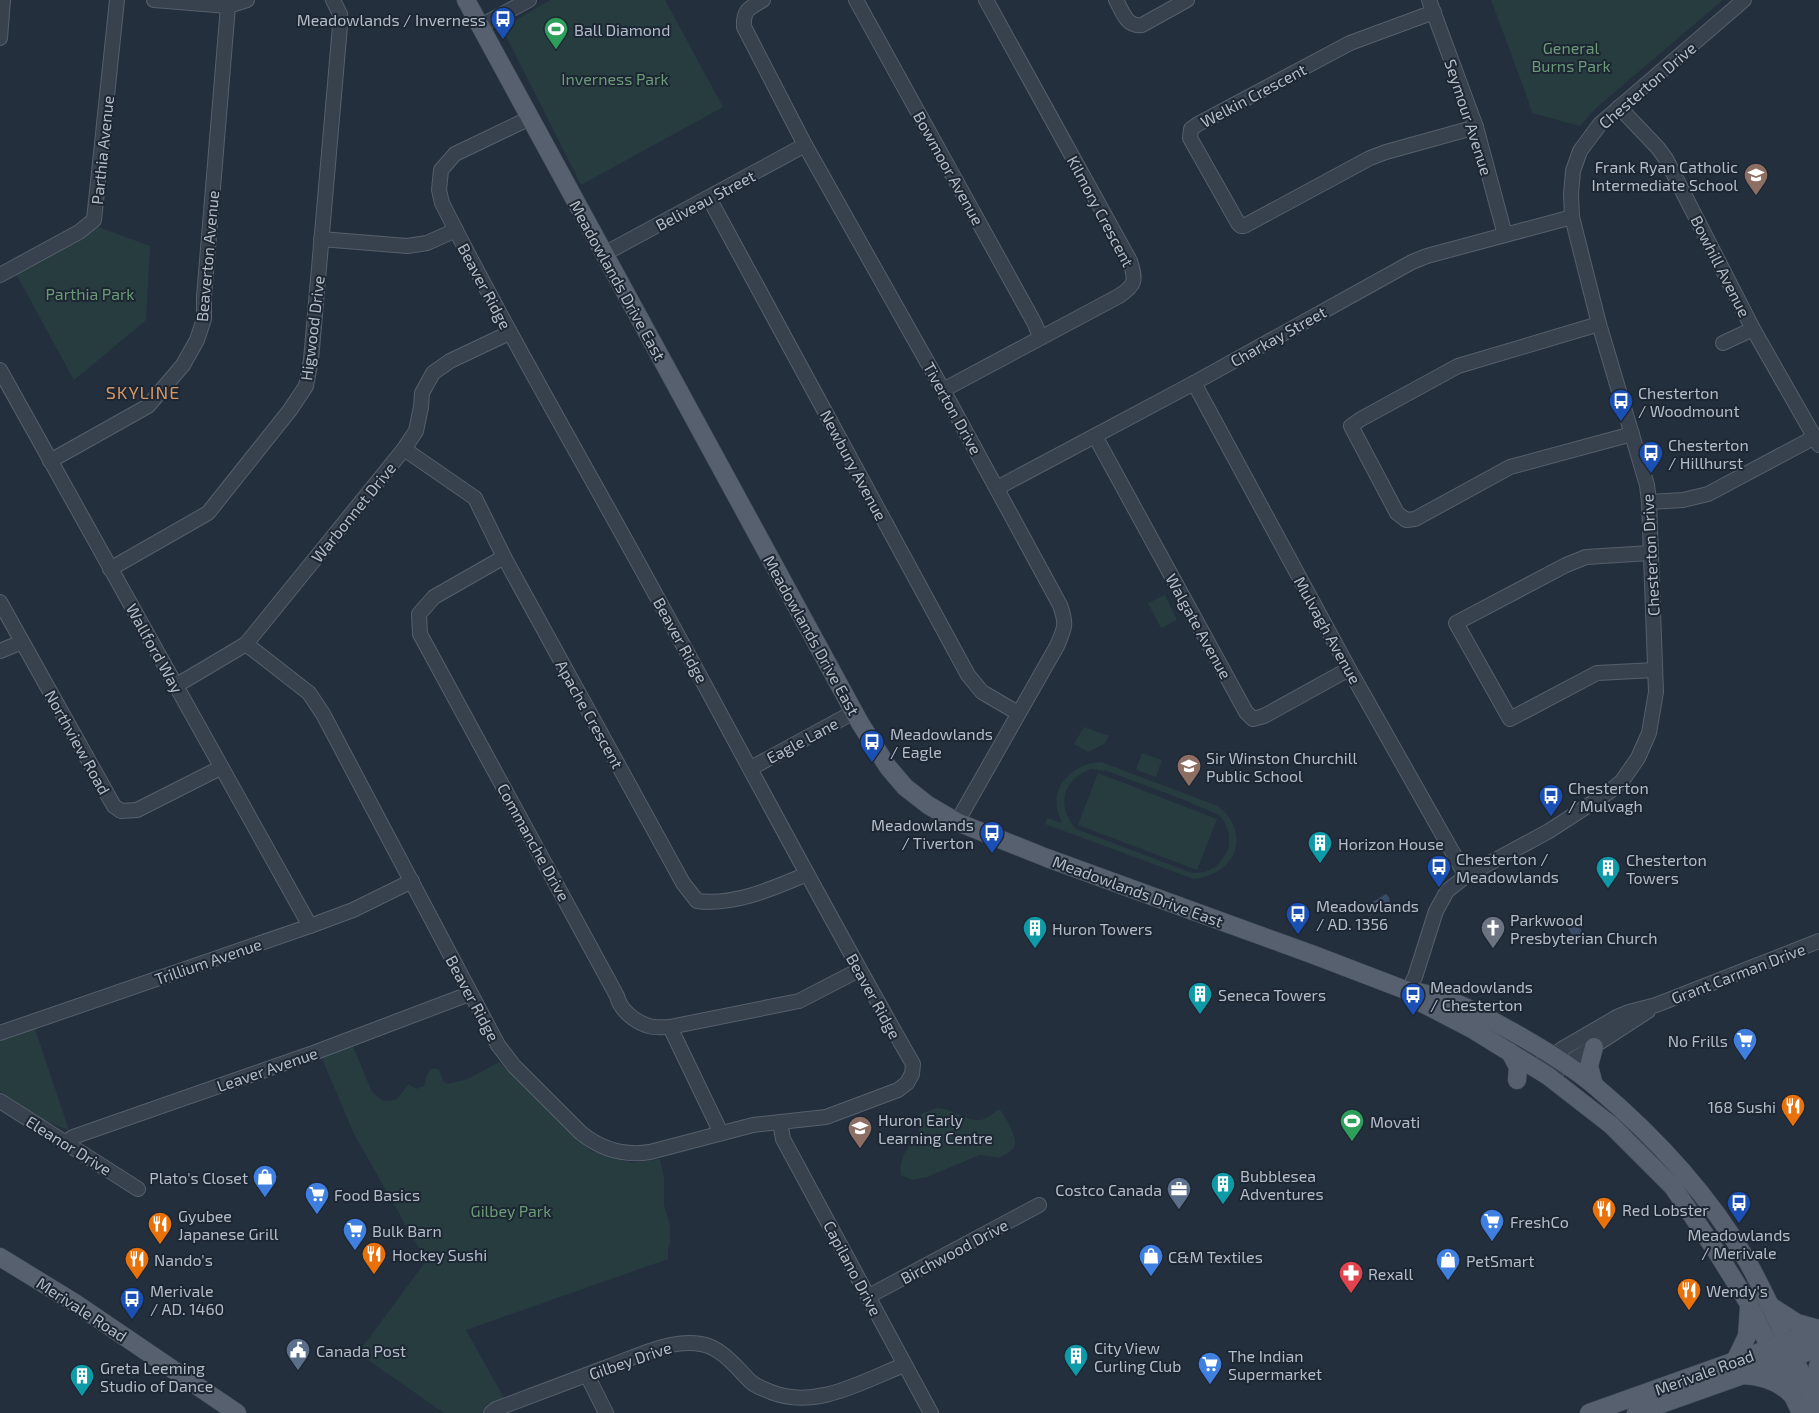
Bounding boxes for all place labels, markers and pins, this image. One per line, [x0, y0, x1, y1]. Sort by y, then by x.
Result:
bus stop icon: Meadowlands / Inverness [490, 6, 516, 40]
place label: Meadowlands / Inverness [297, 10, 486, 29]
sports icon: Ball Diamond [543, 16, 569, 50]
place label: Ball Diamond [574, 20, 670, 39]
place label: Frank Ryan Catholic Intermediate School [1592, 157, 1738, 194]
school or university icon: Frank Ryan Catholic Intermediate School [1743, 162, 1769, 196]
place label: Chesterton / Woodmount [1638, 383, 1739, 420]
bus stop icon: Chesterton / Woodmount [1608, 388, 1634, 422]
place label: Chesterton / Hillhurst [1668, 435, 1749, 472]
bus stop icon: Chesterton / Hillhurst [1638, 440, 1664, 474]
place label: Meadowlands / Eagle [890, 724, 993, 761]
bus stop icon: Meadowlands / Eagle [859, 729, 885, 763]
place label: Sir Winston Churchill Public School [1206, 748, 1358, 785]
school or university icon: Sir Winston Churchill Public School [1176, 753, 1202, 787]
place label: Chesterton / Mulvagh [1568, 778, 1649, 815]
bus stop icon: Chesterton / Mulvagh [1538, 783, 1564, 817]
place label: Meadowlands / Tiverton [871, 815, 974, 852]
bus stop icon: Meadowlands / Tiverton [979, 820, 1005, 854]
building icon: Horizon House [1307, 830, 1333, 864]
place label: Horizon House [1338, 834, 1444, 853]
place label: Chesterton / Meadowlands [1456, 849, 1559, 886]
place label: Chesterton Towers [1626, 850, 1707, 887]
bus stop icon: Chesterton / Meadowlands [1426, 854, 1452, 888]
building icon: Chesterton Towers [1595, 855, 1621, 889]
place label: Meadowlands / AD. 1356 [1316, 896, 1419, 933]
bus stop icon: Meadowlands / AD. 1356 [1285, 901, 1311, 935]
place label: Parkwood Presbyterian Church [1510, 910, 1657, 947]
building icon: Huron Towers [1022, 915, 1048, 949]
church icon: Parkwood Presbyterian Church [1480, 915, 1506, 949]
place label: Huron Towers [1052, 919, 1152, 938]
place label: Meadowlands / Chesterton [1430, 977, 1533, 1014]
building icon: Seneca Towers [1187, 981, 1213, 1015]
bus stop icon: Meadowlands / Chesterton [1400, 982, 1426, 1016]
place label: Seneca Towers [1218, 985, 1326, 1004]
supermarket icon: No Frills [1732, 1027, 1758, 1061]
place label: No Frills [1668, 1031, 1728, 1050]
restaurant icon: 168 Sushi [1780, 1093, 1806, 1127]
place label: 168 Sushi [1708, 1097, 1776, 1116]
sports icon: Movati [1339, 1108, 1365, 1142]
place label: Huron Early Learning Centre [878, 1110, 993, 1147]
place label: Movati [1370, 1112, 1420, 1131]
school or university icon: Huron Early Learning Centre [847, 1115, 873, 1149]
shop icon: Plato's Closet [252, 1164, 278, 1198]
place label: Bubblesea Adventures [1240, 1166, 1324, 1203]
place label: Plato's Closet [149, 1168, 248, 1187]
building icon: Bubblesea Adventures [1210, 1171, 1236, 1205]
office icon: Costco Canada [1166, 1176, 1192, 1210]
place label: Costco Canada [1055, 1180, 1162, 1199]
supermarket icon: Food Basics [304, 1181, 330, 1215]
place label: Food Basics [334, 1185, 420, 1204]
bus stop icon: Meadowlands / Merivale [1726, 1190, 1752, 1224]
restaurant icon: Red Lobster [1591, 1196, 1617, 1230]
place label: Red Lobster [1622, 1200, 1709, 1219]
place label: Gyubee Japanese Grill [178, 1206, 279, 1243]
supermarket icon: FreshCo [1479, 1208, 1505, 1242]
restaurant icon: Gyubee Japanese Grill [147, 1211, 173, 1245]
place label: FreshCo [1510, 1212, 1569, 1231]
supermarket icon: Bulk Barn [342, 1217, 368, 1251]
place label: Bulk Barn [372, 1221, 442, 1240]
place label: Meadowlands / Merivale [1688, 1225, 1790, 1262]
restaurant icon: Hockey Sushi [361, 1241, 387, 1275]
shop icon: C&M Textiles [1138, 1243, 1164, 1277]
place label: Hockey Sushi [392, 1245, 487, 1264]
restaurant icon: Nando's [124, 1246, 150, 1280]
place label: C&M Textiles [1168, 1247, 1263, 1266]
shop icon: PetSmart [1435, 1247, 1461, 1281]
place label: Nando's [154, 1250, 213, 1269]
place label: PetSmart [1466, 1251, 1534, 1270]
pharmacy icon: Rexall [1338, 1260, 1364, 1294]
place label: Rexall [1368, 1264, 1413, 1283]
restaurant icon: Wendy's [1676, 1277, 1702, 1311]
place label: Merivale / AD. 1460 [150, 1281, 224, 1318]
place label: Wendy's [1706, 1281, 1768, 1300]
bus stop icon: Merivale / AD. 1460 [119, 1286, 145, 1320]
public building icon: Canada Post [285, 1337, 311, 1371]
place label: City View Curling Club [1094, 1338, 1181, 1375]
place label: Canada Post [316, 1341, 406, 1360]
building icon: City View Curling Club [1063, 1343, 1089, 1377]
place label: The Indian Supermarket [1228, 1346, 1322, 1383]
supermarket icon: The Indian Supermarket [1197, 1351, 1223, 1385]
place label: Greta Leeming Studio of Dance [100, 1358, 213, 1395]
building icon: Greta Leeming Studio of Dance [69, 1363, 95, 1397]

